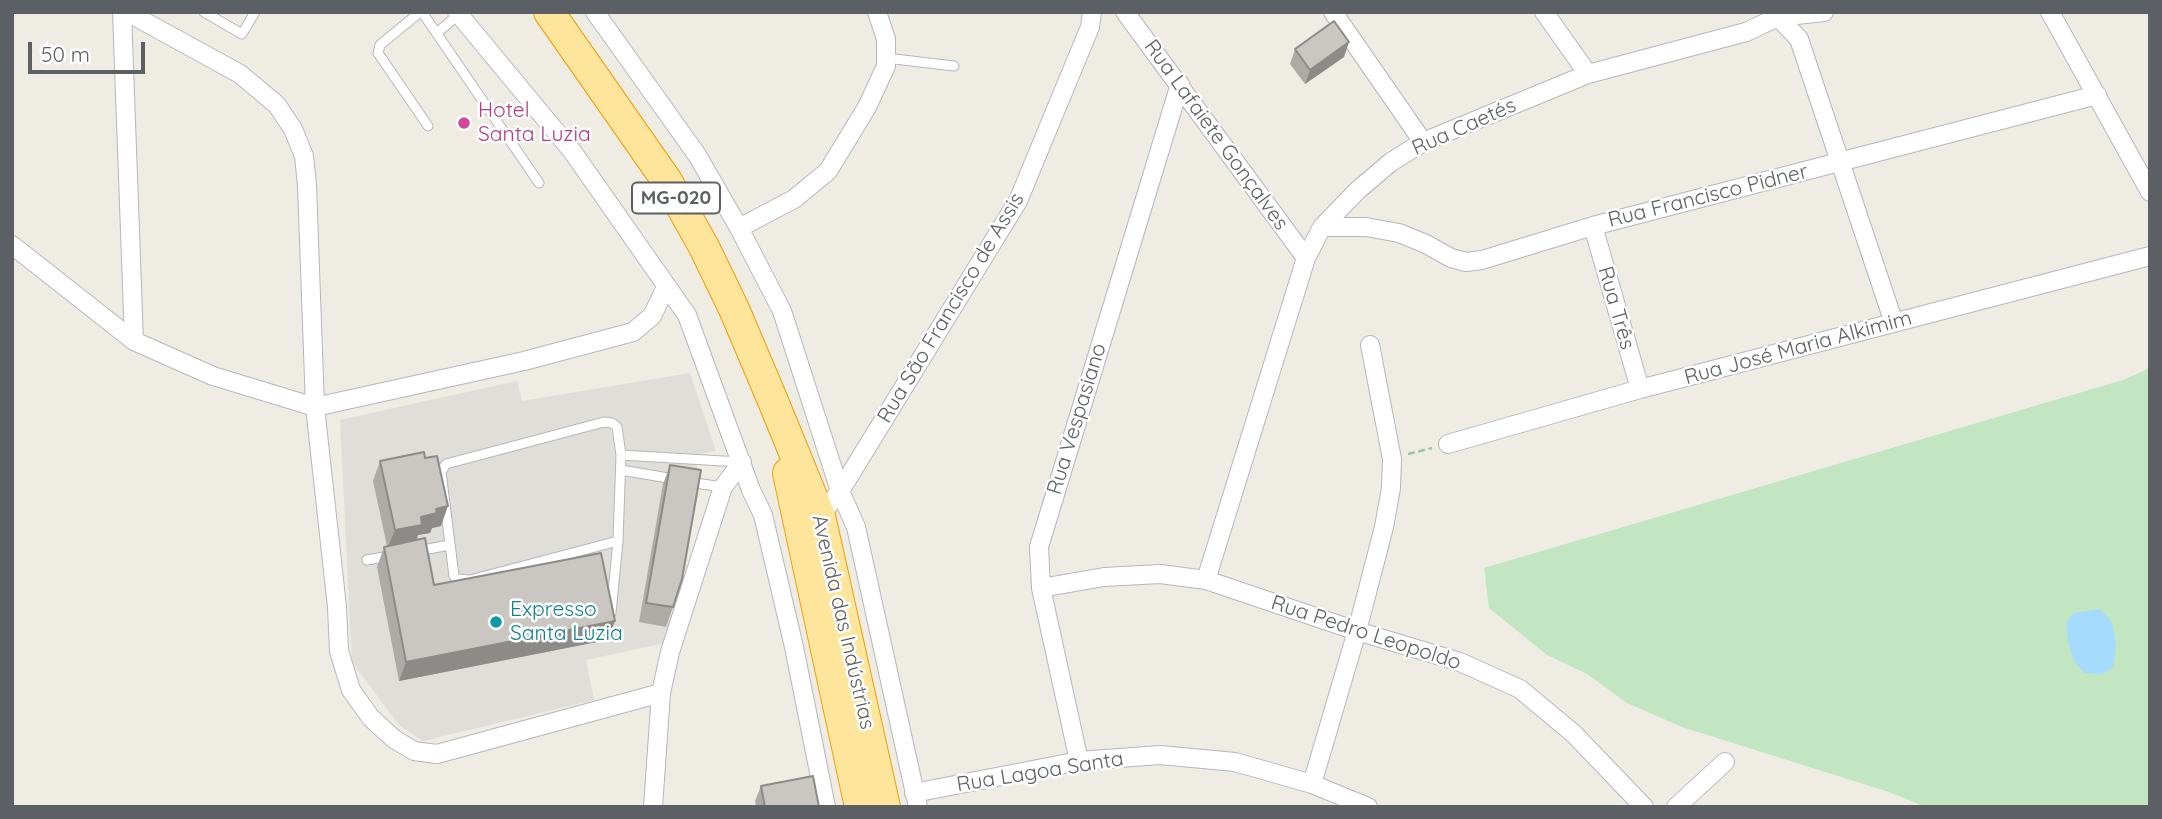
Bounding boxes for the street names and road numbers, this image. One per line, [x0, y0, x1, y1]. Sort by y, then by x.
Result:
street label: Rua Lafaiete Gonçalves [1138, 35, 1294, 235]
street label: Rua Caetés [1408, 93, 1520, 161]
street label: Rua Francisco Pidner [1605, 159, 1811, 233]
road number: MG-020 [632, 182, 720, 214]
street label: Rua São Francisco de Assis [872, 188, 1030, 428]
street label: Rua Três [1592, 264, 1640, 352]
street label: Rua José Maria Alkimim [1681, 305, 1915, 391]
street label: Rua Vespasiano [1042, 340, 1112, 498]
street label: Avenida das Indústrias [806, 512, 880, 732]
street label: Rua Pedro Leopoldo [1268, 590, 1464, 676]
street label: Rua Lagoa Santa [955, 746, 1125, 798]

